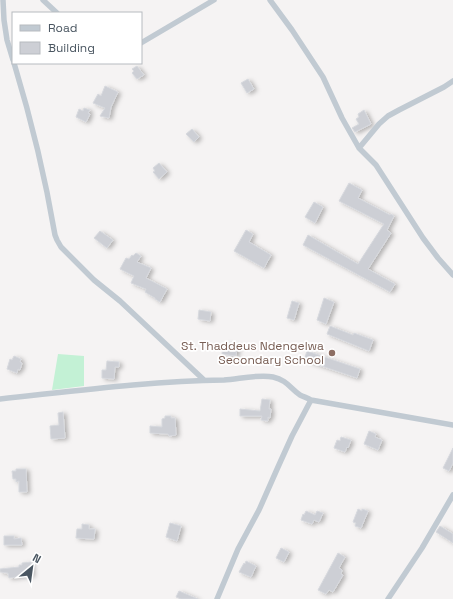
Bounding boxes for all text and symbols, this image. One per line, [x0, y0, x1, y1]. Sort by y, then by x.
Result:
legend [12, 12, 142, 64]
text: Road [48, 20, 77, 36]
text: Building [48, 40, 95, 56]
place label: St. Thaddeus Ndengelwa Secondary School [181, 338, 324, 368]
marker: St. Thaddeus Ndengelwa Secondary School [327, 348, 337, 358]
north arrow [12, 547, 52, 587]
text: N [30, 550, 43, 566]

